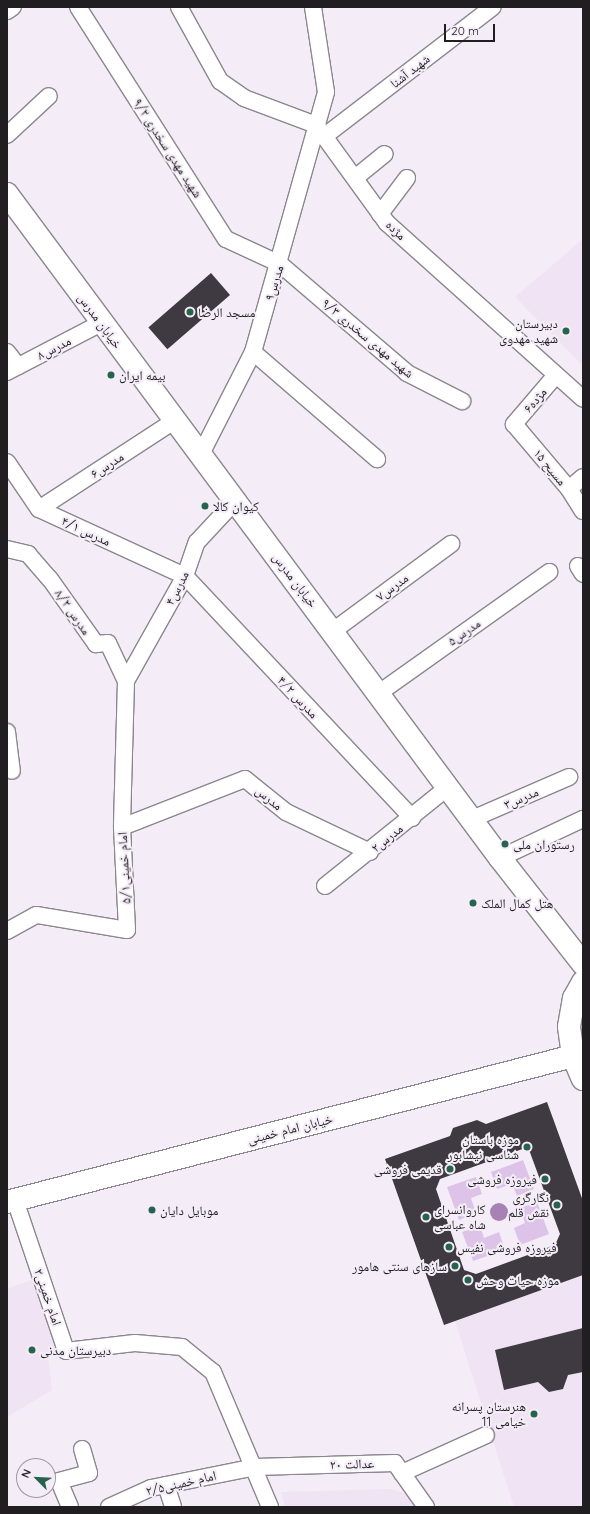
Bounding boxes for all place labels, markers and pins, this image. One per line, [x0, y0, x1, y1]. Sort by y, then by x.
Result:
place label: مسجد الرضا [198, 304, 256, 320]
marker: مسجد الرضا [185, 307, 195, 317]
place label: دبیرستان شهید مهدوی [499, 316, 558, 347]
marker: دبیرستان شهید مهدوی [561, 326, 571, 336]
place label: بیمه ایران [119, 367, 166, 383]
marker: بیمه ایران [106, 370, 116, 380]
place label: کیوان کالا [213, 498, 259, 514]
marker: کیوان کالا [200, 501, 210, 511]
place label: رستوران ملی [513, 836, 575, 852]
marker: رستوران ملی [500, 839, 510, 849]
place label: هتل کمال الملک [481, 895, 553, 911]
marker: هتل کمال الملک [468, 898, 478, 908]
place label: موزه باستان شناسی نیشابور [447, 1132, 519, 1163]
marker: موزه باستان شناسی نیشابور [522, 1142, 532, 1152]
place label: قدیمی فروشی [374, 1161, 442, 1177]
marker: قدیمی فروشی [445, 1164, 455, 1174]
place label: فیروزه فروشی [467, 1171, 537, 1187]
marker: فیروزه فروشی [540, 1174, 550, 1184]
place label: نگارگری نقش قلم [508, 1190, 549, 1221]
marker: نگارگری نقش قلم [552, 1200, 562, 1210]
place label: موبایل دایان [160, 1202, 218, 1218]
place label: کاروانسرای شاه عباسی [434, 1202, 486, 1233]
marker: موبایل دایان [147, 1205, 157, 1215]
marker: کاروانسرای شاه عباسی [421, 1212, 431, 1222]
place label: فیروزه فروشی نفیس [457, 1239, 557, 1255]
marker: فیروزه فروشی نفیس [444, 1242, 454, 1252]
place label: سازهای سنتی هامور [352, 1258, 447, 1274]
marker: سازهای سنتی هامور [450, 1261, 460, 1271]
place label: موزه حیات وحش [476, 1272, 559, 1288]
marker: موزه حیات وحش [463, 1275, 473, 1285]
place label: دبیرستان مدنی [40, 1342, 111, 1358]
marker: دبیرستان مدنی [27, 1345, 37, 1355]
place label: هنرستان پسرانه خیامی 11 [452, 1399, 526, 1430]
marker: هنرستان پسرانه خیامی 11 [529, 1409, 539, 1419]

